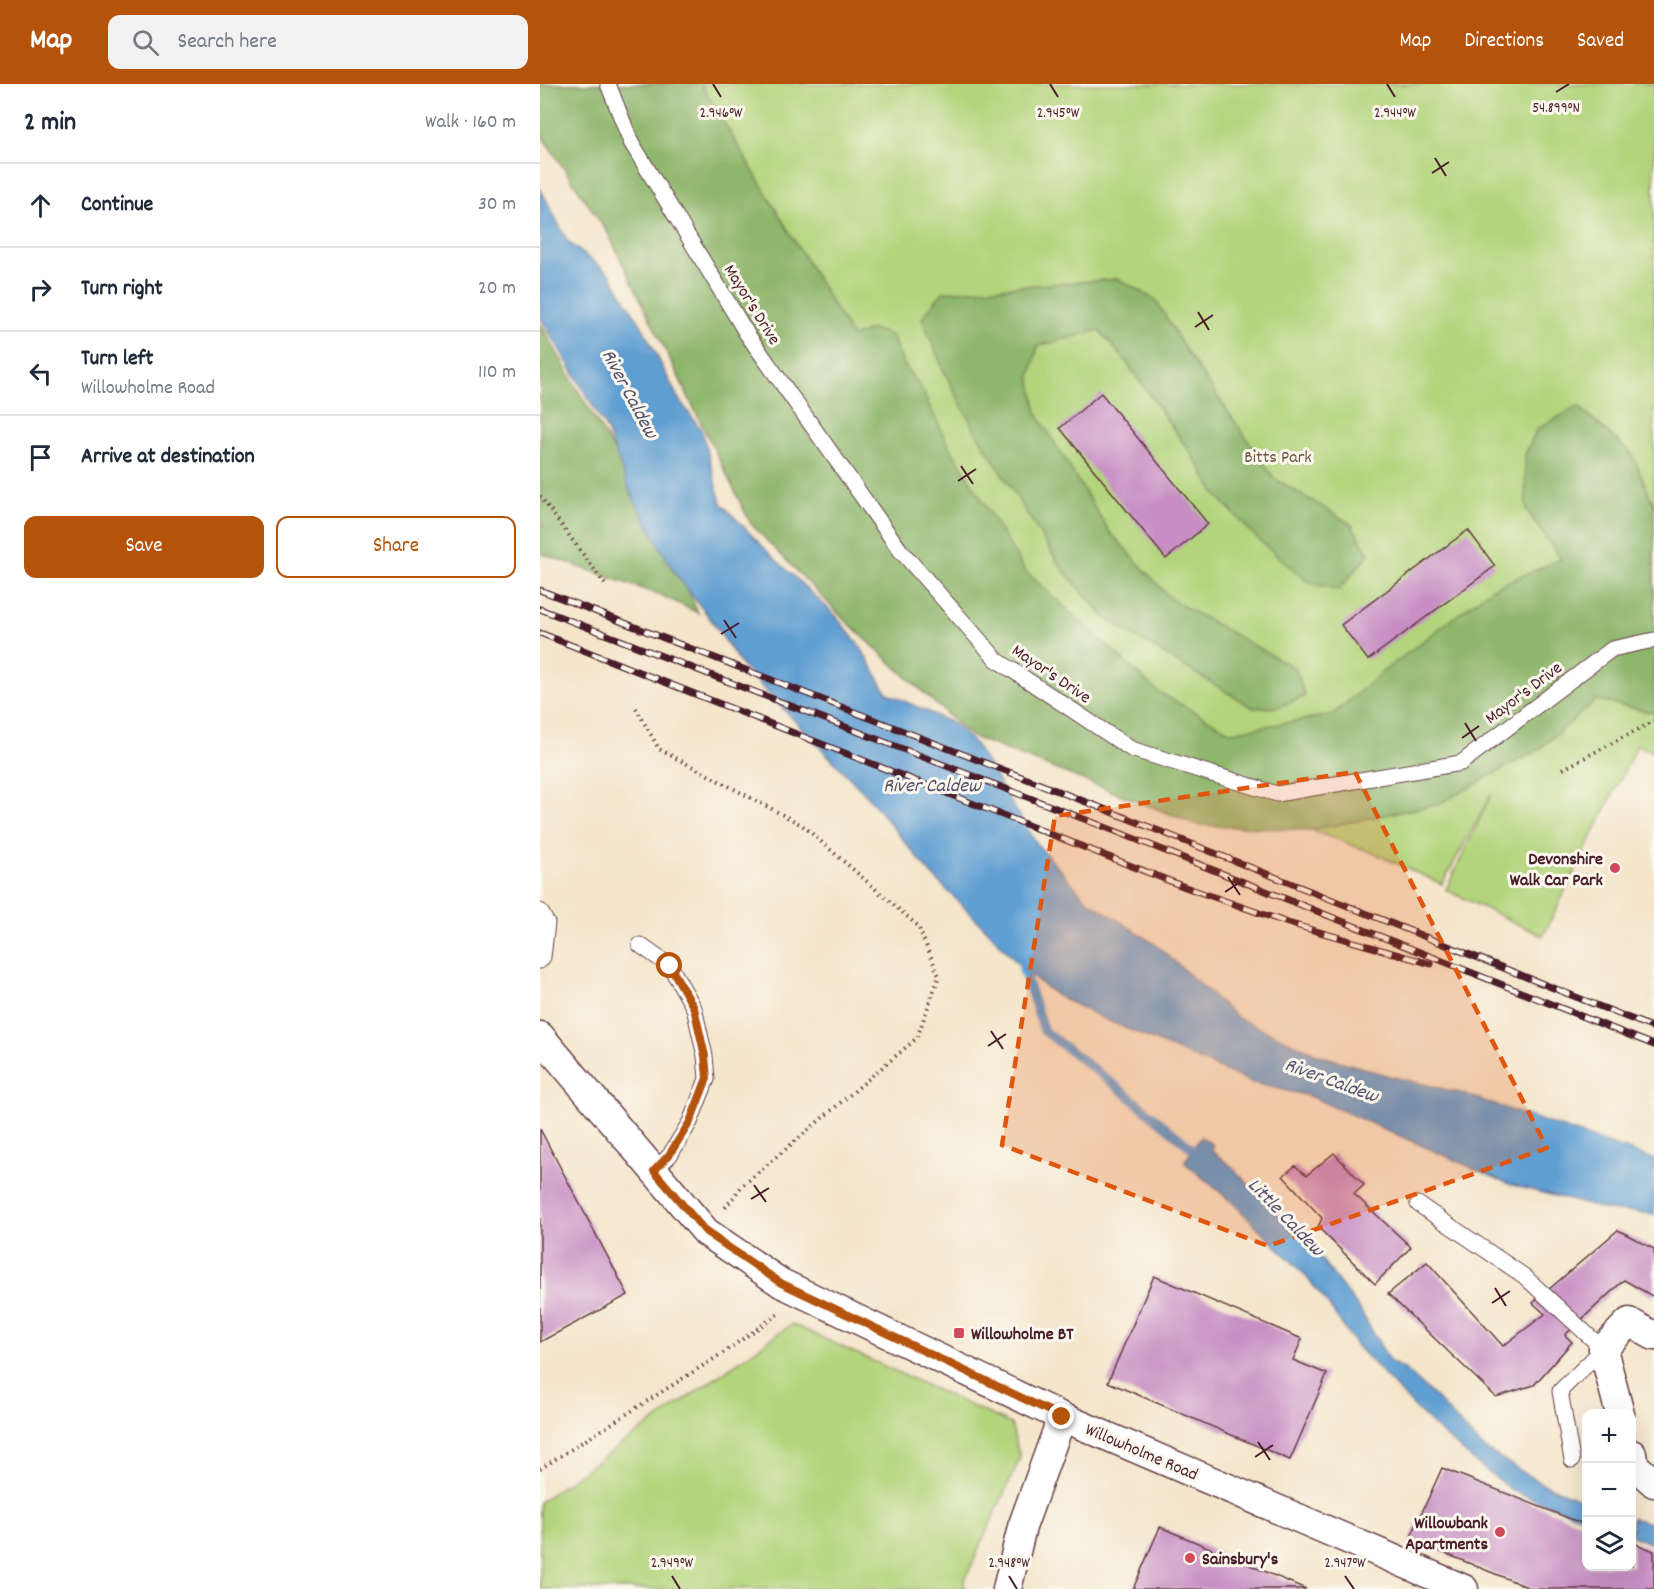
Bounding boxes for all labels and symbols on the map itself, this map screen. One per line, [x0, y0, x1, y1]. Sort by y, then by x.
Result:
text: 54.899°N [1532, 98, 1580, 120]
text: 2.946°W [700, 103, 743, 125]
text: 2.945°W [1037, 103, 1080, 125]
text: 2.944°W [1374, 103, 1416, 125]
street label: Mayor's Drive [716, 260, 786, 351]
water label: River Caldew [593, 345, 664, 445]
park label: Bitts Park [1244, 446, 1312, 471]
street label: Mayor's Drive [1006, 639, 1095, 711]
street label: Mayor's Drive [1481, 657, 1568, 731]
water label: River Caldew [883, 773, 982, 801]
place label: Devonshire Walk Car Park [1510, 848, 1604, 894]
marker: Devonshire Walk Car Park [1608, 861, 1622, 875]
route start [656, 952, 682, 978]
water label: River Caldew [1280, 1052, 1383, 1112]
water label: Little Caldew [1240, 1172, 1330, 1265]
place label: Willowholme BT [971, 1323, 1074, 1348]
marker: Willowholme BT [952, 1326, 966, 1340]
route end [1048, 1403, 1074, 1429]
street label: Willowholme Road [1081, 1418, 1201, 1488]
place label: Willowbank Apartments [1405, 1512, 1489, 1558]
marker: Willowbank Apartments [1493, 1525, 1507, 1539]
place label: Sainsbury's [1202, 1548, 1279, 1573]
marker: Sainsbury's [1183, 1551, 1197, 1565]
text: 2.949°W [651, 1553, 694, 1575]
text: 2.948°W [988, 1553, 1030, 1575]
text: 2.947°W [1324, 1553, 1366, 1575]

